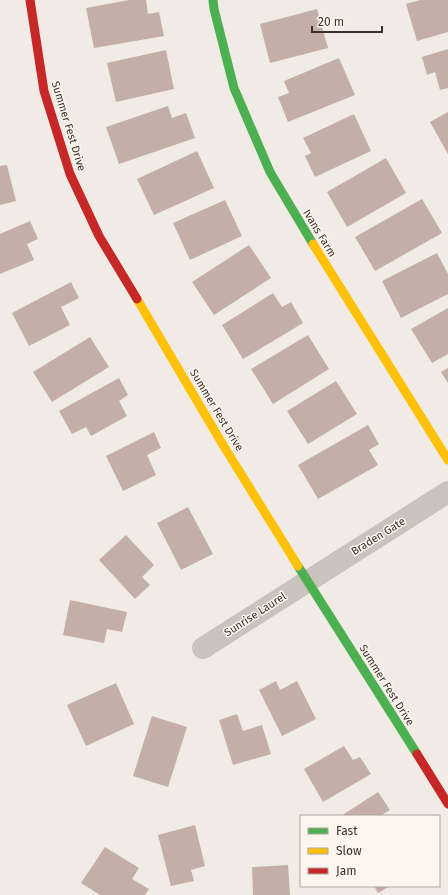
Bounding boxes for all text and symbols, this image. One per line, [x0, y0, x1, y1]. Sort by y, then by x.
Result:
scale bar [312, 8, 382, 34]
text: 20 m [318, 15, 344, 29]
street label: Summer Fest Drive [49, 80, 88, 173]
street label: Ivans Farm [300, 207, 339, 259]
street label: Summer Fest Drive [187, 367, 246, 454]
street label: Braden Gate [349, 515, 408, 558]
street label: Sunrise Laurel [222, 590, 289, 639]
street label: Summer Fest Drive [356, 642, 417, 728]
legend [300, 815, 440, 887]
text: Fast [336, 824, 358, 838]
text: Slow [336, 844, 362, 858]
text: Jam [336, 864, 356, 878]

